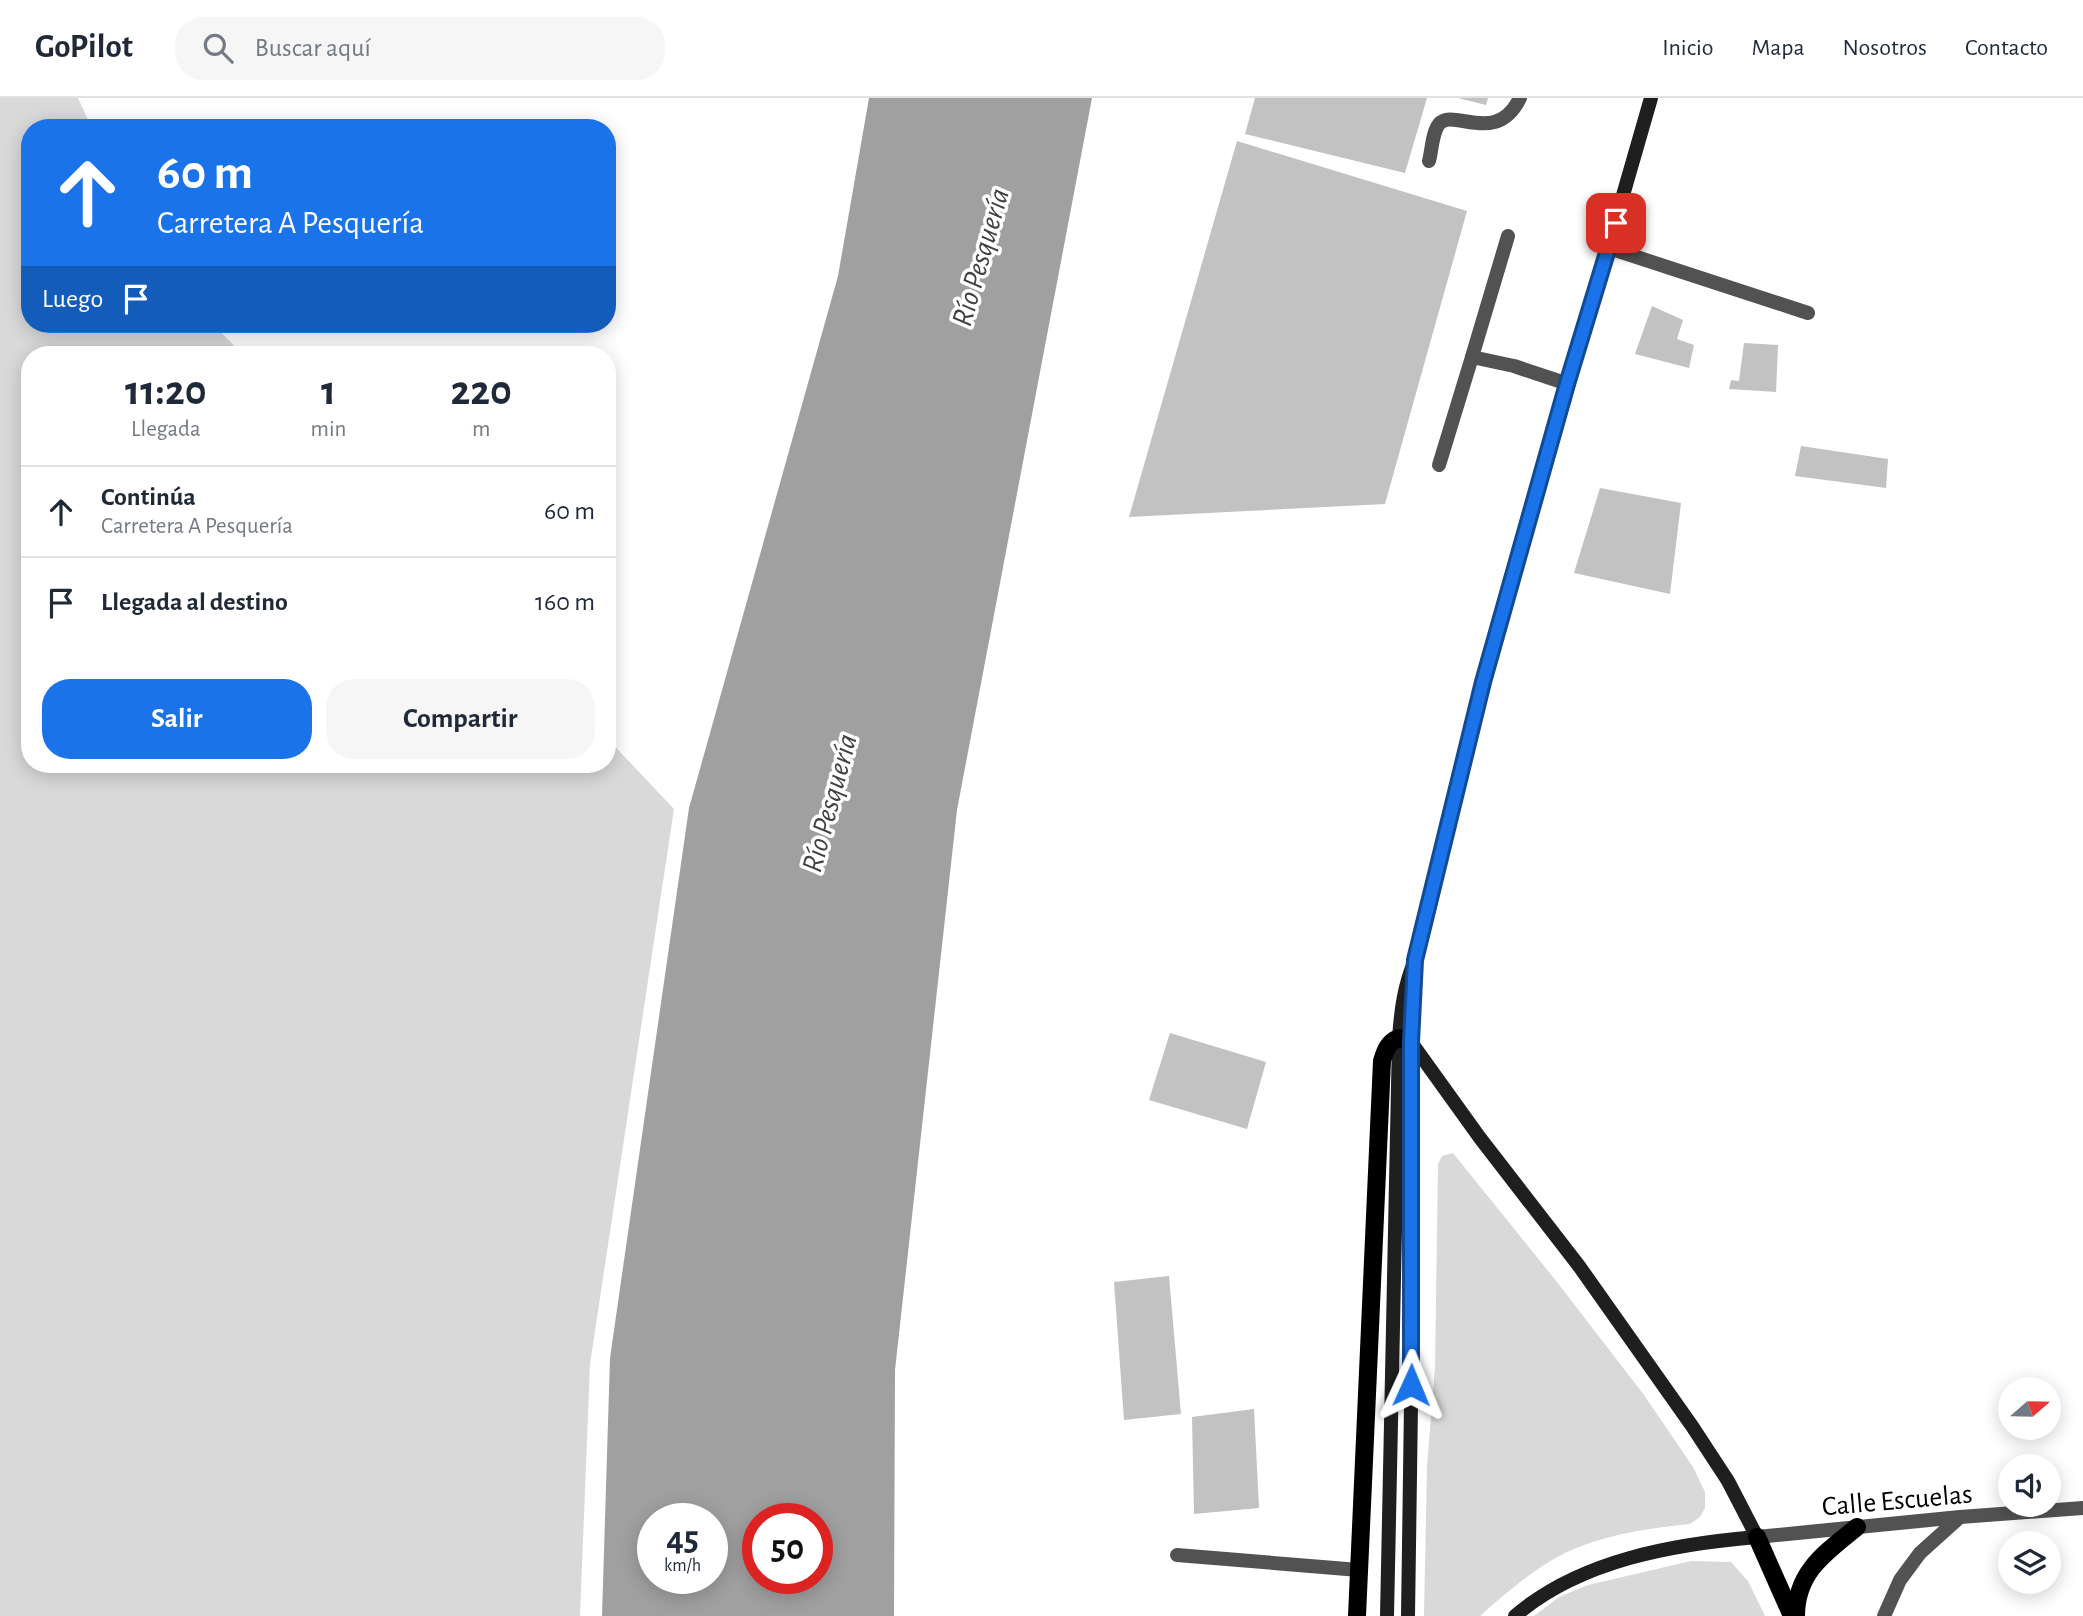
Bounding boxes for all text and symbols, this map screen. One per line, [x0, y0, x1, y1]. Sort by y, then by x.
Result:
search box [175, 17, 665, 80]
icon: search [199, 29, 237, 67]
text: GoPilot [35, 31, 133, 64]
text: Buscar aquí [255, 35, 371, 61]
text: Inicio [1662, 36, 1713, 60]
text: Mapa [1751, 36, 1805, 60]
text: Nosotros [1843, 36, 1927, 60]
text: Contacto [1965, 36, 2048, 60]
icon: ahead [42, 147, 133, 238]
text: 60 m [157, 149, 253, 198]
water label: Río Pesquería [947, 185, 1015, 330]
pin [1586, 193, 1646, 253]
icon: arrive [1597, 204, 1635, 242]
text: Carretera A Pesquería [157, 207, 424, 239]
icon: arrive [117, 280, 155, 318]
text: Luego [42, 286, 103, 312]
text: 11:20 [125, 370, 207, 412]
text: 1 [321, 370, 336, 412]
text: 220 [450, 370, 512, 412]
text: Llegada [131, 418, 201, 441]
text: min [311, 418, 346, 441]
text: m [472, 418, 490, 441]
text: Continúa [101, 484, 196, 510]
icon: ahead [42, 493, 80, 531]
text: 60 m [544, 498, 595, 524]
text: Carretera A Pesquería [101, 515, 293, 538]
icon: arrive [42, 584, 80, 622]
text: Llegada al destino [101, 589, 288, 615]
text: 160 m [535, 589, 595, 615]
button: Salir [42, 679, 312, 759]
button: Compartir [326, 679, 595, 759]
water label: Río Pesquería [797, 731, 863, 876]
position arrow [1374, 1348, 1448, 1422]
north arrow [1998, 1377, 2062, 1440]
map controls [1998, 1377, 2061, 1594]
button: sound [1998, 1454, 2061, 1517]
street label: Calle Escuelas [1821, 1480, 1974, 1522]
speed limit sign: 50 [742, 1503, 833, 1594]
text: 45 [666, 1522, 699, 1557]
button: layers [1998, 1531, 2061, 1594]
text: km/h [664, 1557, 701, 1575]

